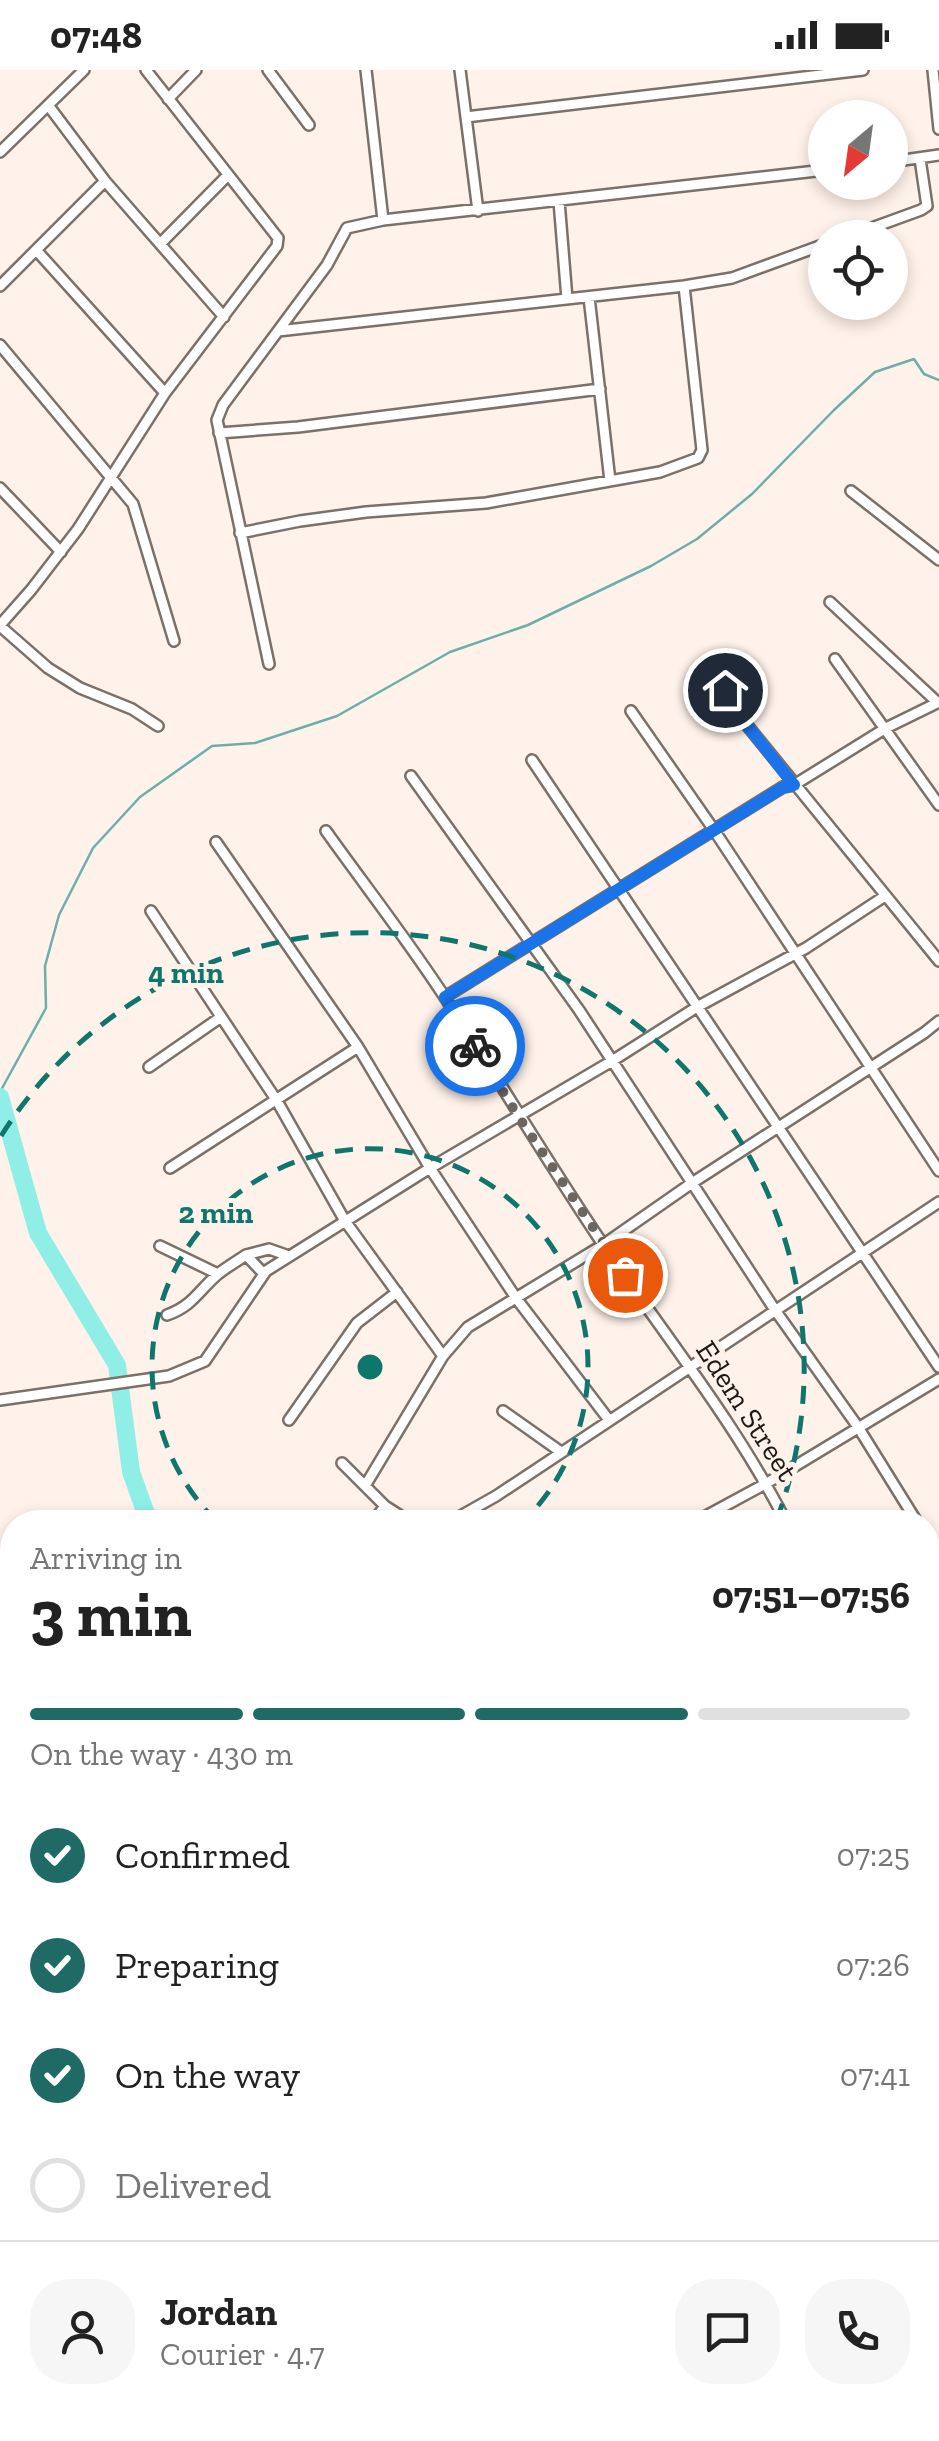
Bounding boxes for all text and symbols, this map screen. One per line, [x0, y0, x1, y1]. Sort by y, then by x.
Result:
text: 07:48 [50, 12, 142, 58]
north arrow [808, 100, 908, 200]
map controls [808, 100, 908, 320]
button: locate [808, 220, 908, 320]
pin [683, 648, 768, 733]
icon: home [698, 663, 753, 718]
text: 4 min [148, 955, 224, 991]
courier [425, 996, 525, 1096]
icon: bike [448, 1019, 503, 1074]
text: 2 min [179, 1195, 254, 1231]
pin [583, 1233, 668, 1318]
icon: bag [598, 1248, 653, 1303]
street label: Edem Street [688, 1334, 806, 1488]
centre of rings [352, 1349, 388, 1385]
text: Arriving in [30, 1539, 182, 1577]
text: 07:51–07:56 [712, 1572, 910, 1618]
text: 3 min [30, 1575, 192, 1653]
text: On the way · 430 m [30, 1735, 293, 1773]
icon: check [30, 1828, 85, 1883]
text: Confirmed [115, 1832, 290, 1878]
text: 07:25 [836, 1836, 910, 1874]
icon: check [30, 1938, 85, 1993]
text: Preparing [115, 1942, 279, 1988]
text: 07:26 [836, 1946, 910, 1984]
icon: check [30, 2048, 85, 2103]
text: On the way [115, 2052, 300, 2098]
text: 07:41 [840, 2056, 910, 2094]
text: Delivered [115, 2162, 271, 2208]
button: person [30, 2279, 135, 2384]
button: chat [675, 2279, 780, 2384]
button: phone [805, 2279, 910, 2384]
text: Jordan [160, 2289, 277, 2335]
text: Courier · 4.7 [160, 2335, 324, 2373]

